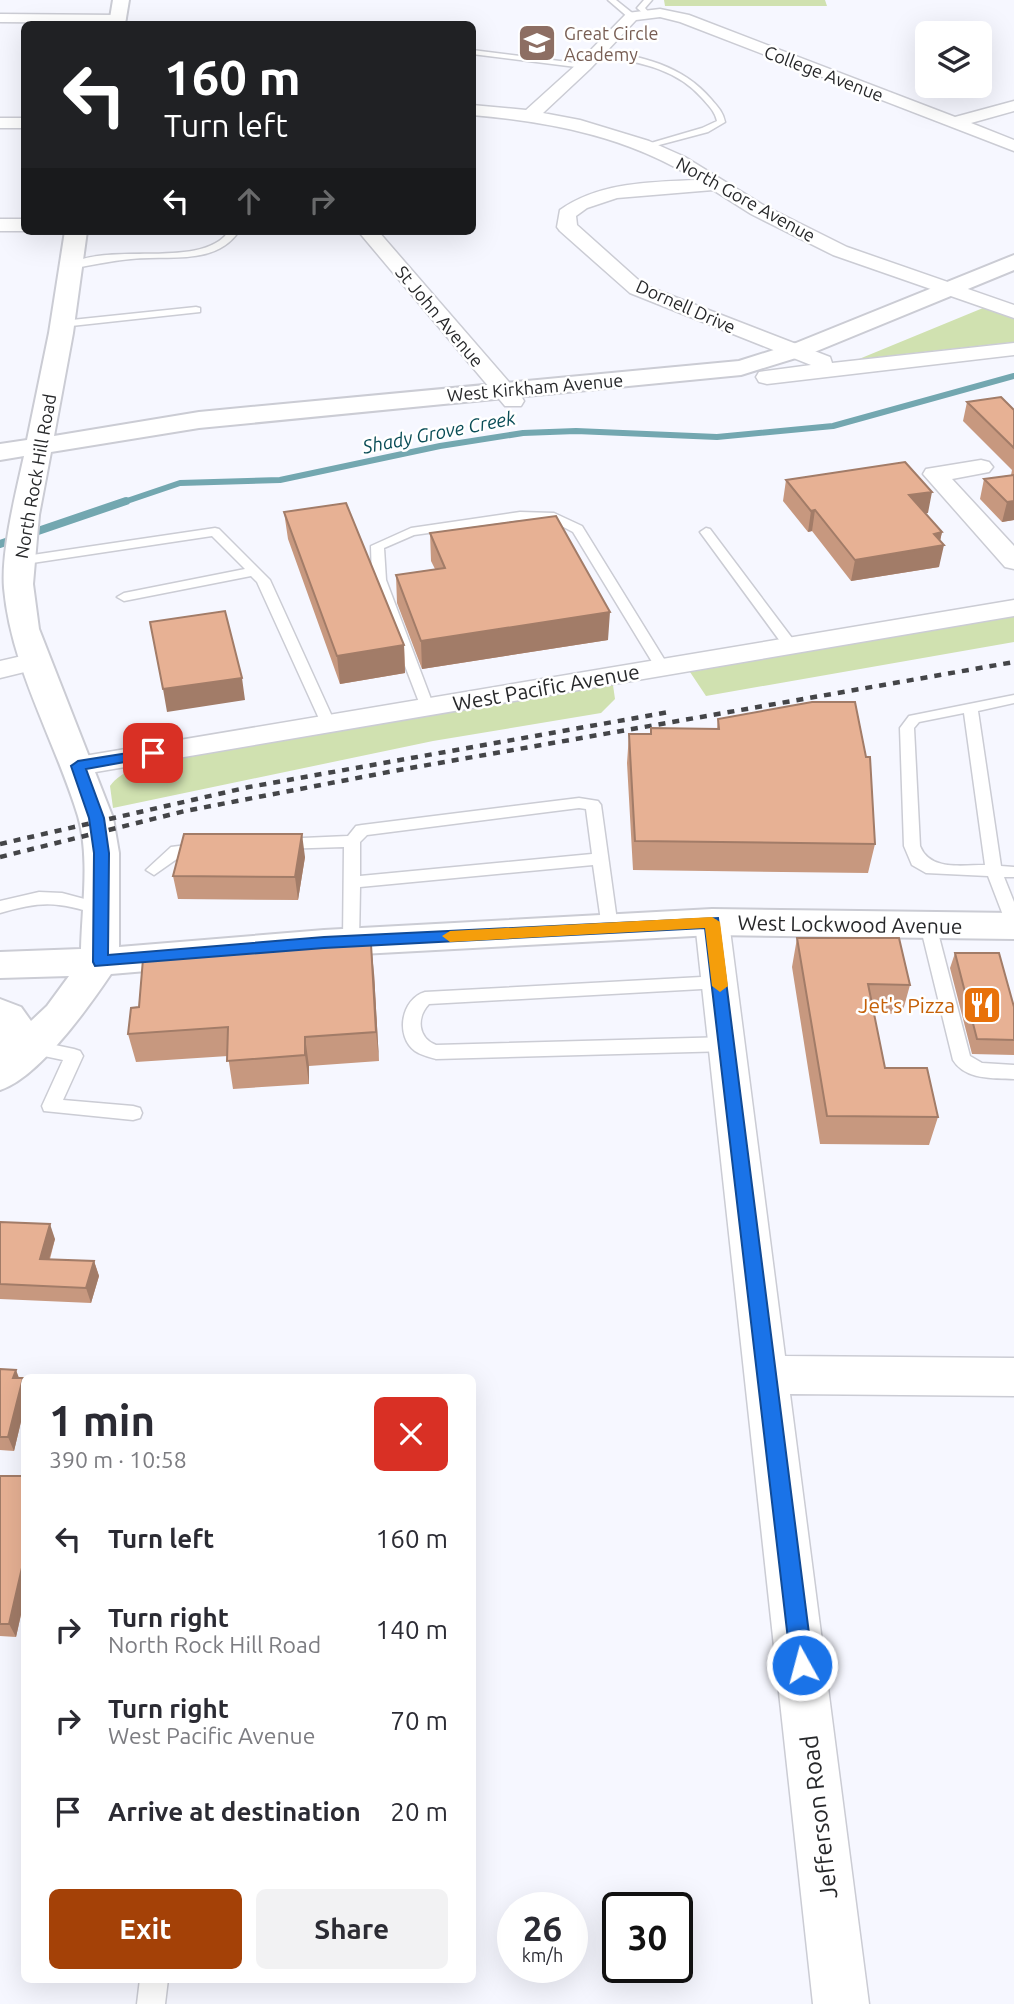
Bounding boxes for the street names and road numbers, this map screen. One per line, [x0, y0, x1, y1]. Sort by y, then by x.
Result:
street label: College Avenue [762, 41, 886, 105]
street label: North Gore Avenue [673, 153, 819, 245]
street label: St John Avenue [392, 262, 488, 370]
street label: Dornell Drive [633, 275, 739, 337]
street label: West Kirkham Avenue [446, 369, 624, 405]
street label: North Rock Hill Road [11, 392, 59, 560]
street label: West Pacific Avenue [451, 659, 641, 715]
street label: West Lockwood Avenue [737, 910, 963, 938]
street label: Jefferson Road [796, 1734, 842, 1900]

